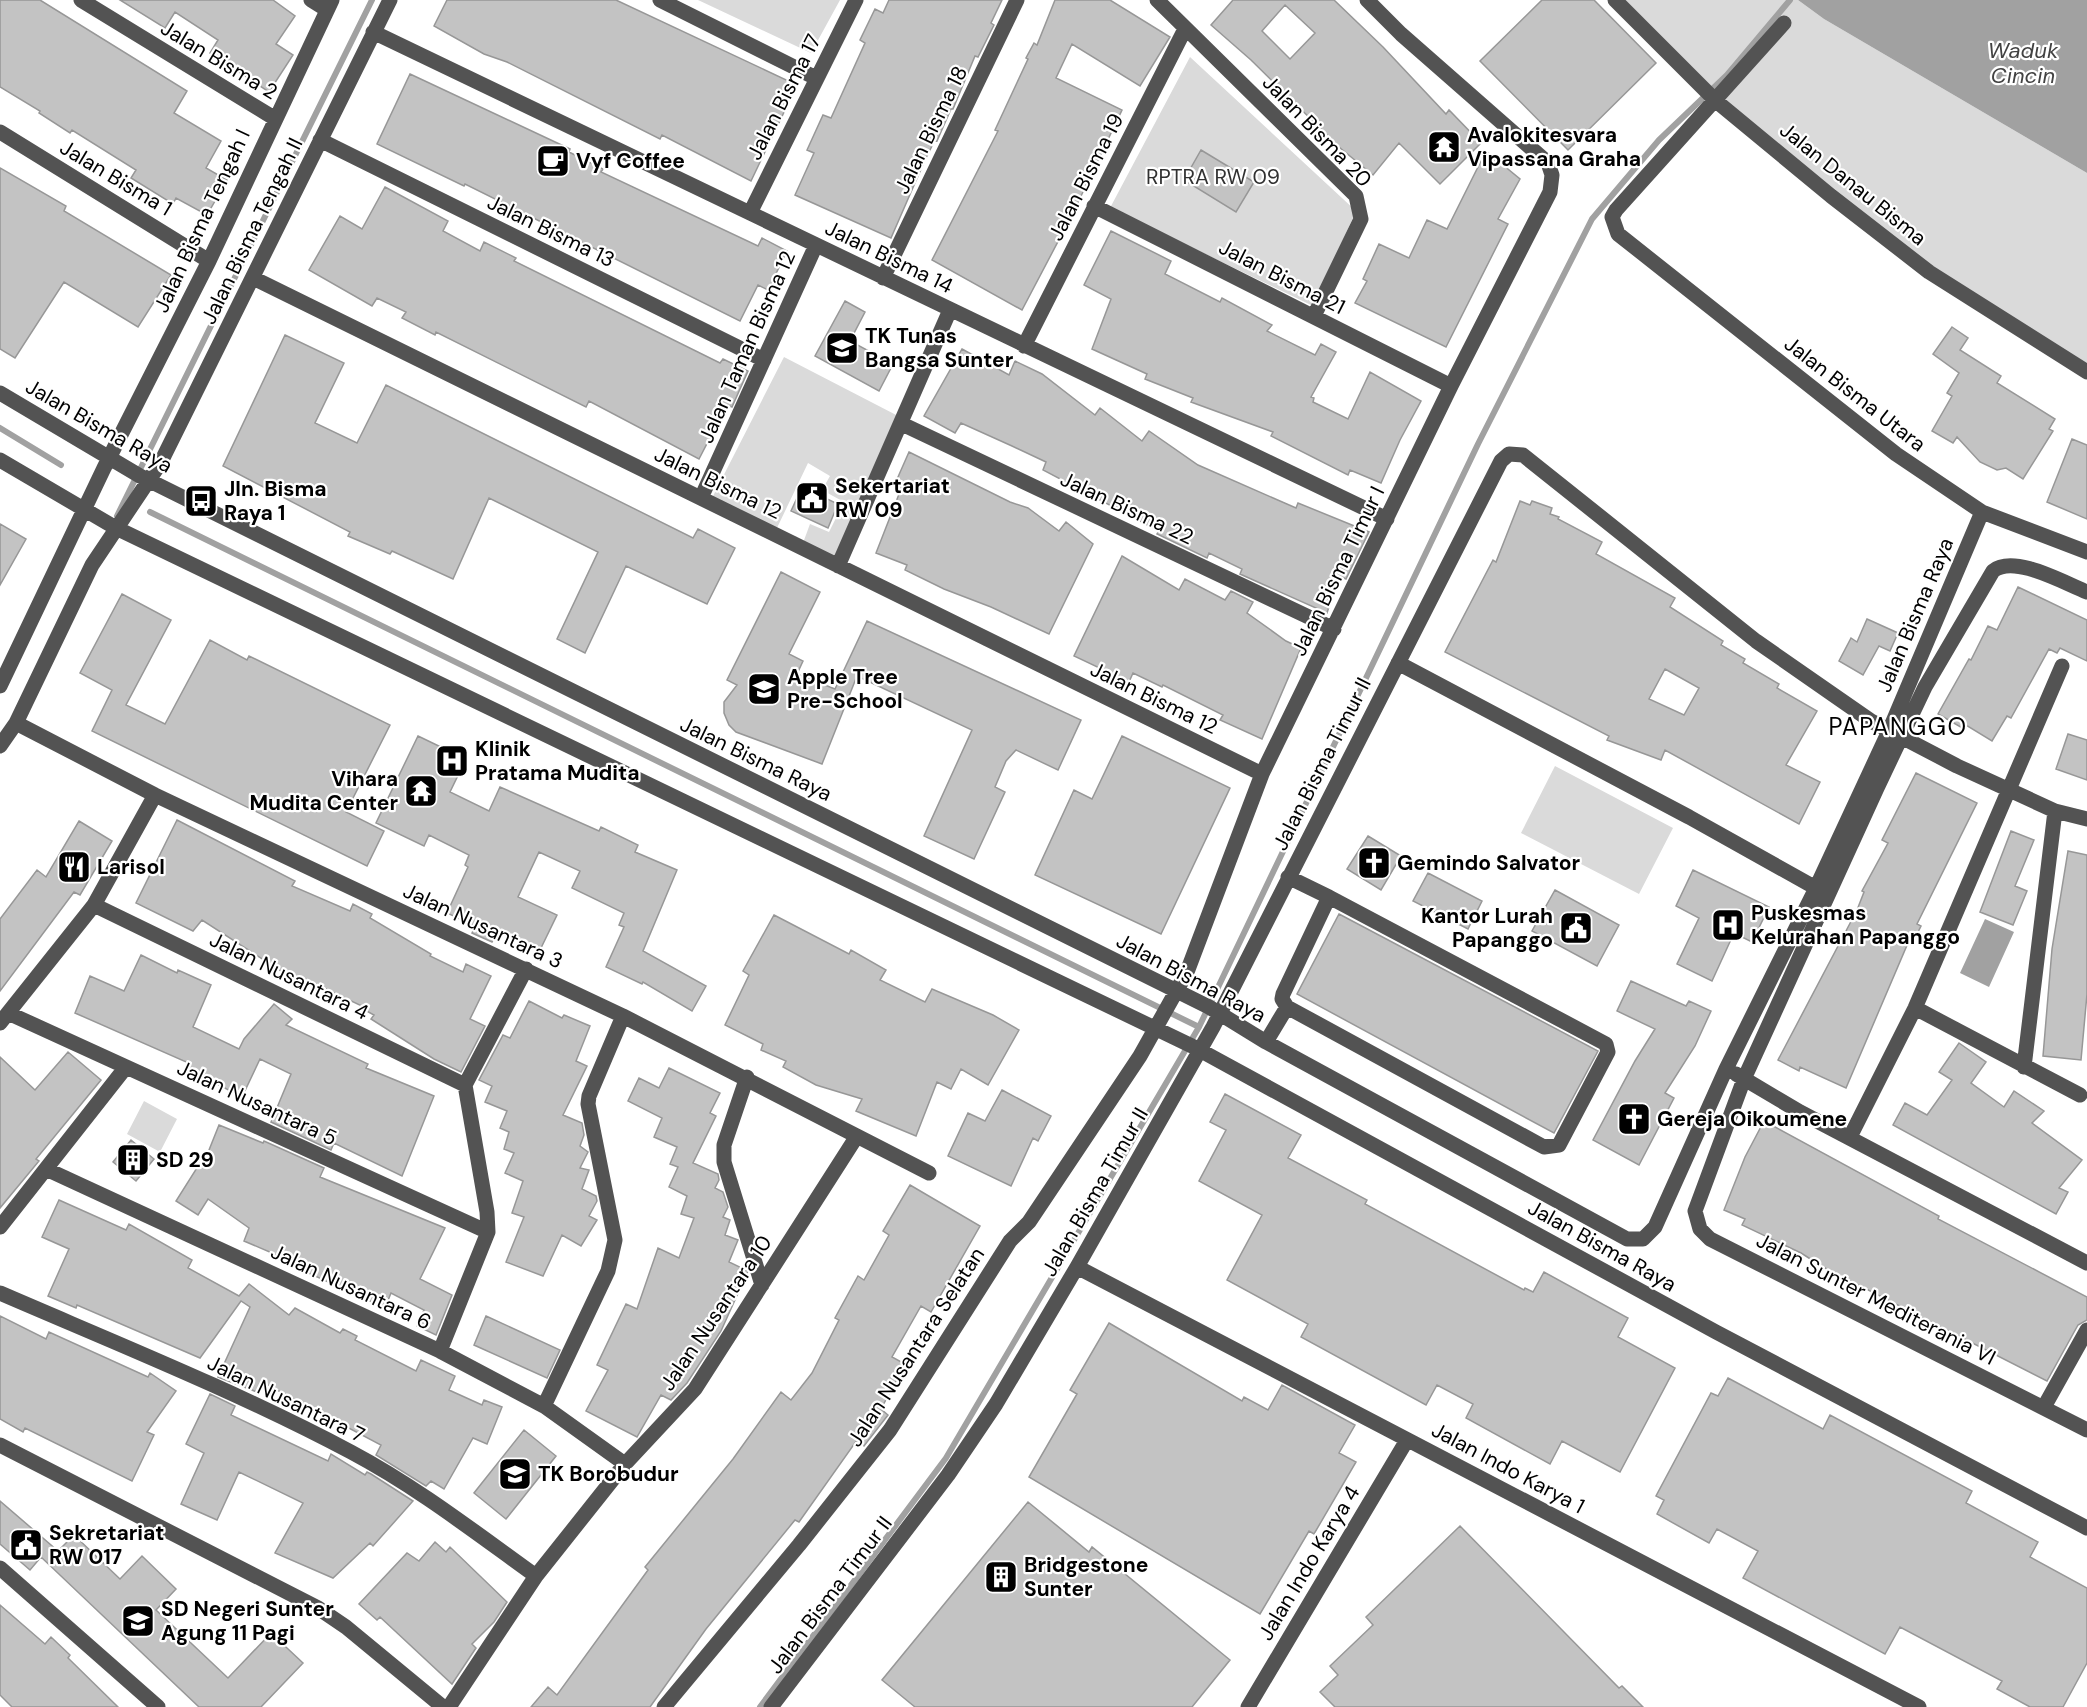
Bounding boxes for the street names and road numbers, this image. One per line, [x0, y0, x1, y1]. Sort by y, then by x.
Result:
street label: Jalan Bisma 2 [155, 14, 283, 106]
street label: Jalan Bisma 17 [740, 29, 828, 165]
street label: Jalan Bisma 18 [888, 61, 974, 199]
street label: Jalan Bisma 20 [1256, 69, 1378, 193]
street label: Jalan Bisma 19 [1042, 109, 1130, 245]
street label: Jalan Danau Bisma [1774, 116, 1932, 252]
street label: Jalan Bisma Tengah I [147, 125, 257, 317]
street label: Jalan Bisma 1 [55, 133, 177, 223]
street label: Jalan Bisma Tengah II [195, 133, 309, 329]
street label: Jalan Bisma 13 [483, 188, 619, 274]
street label: Jalan Bisma 14 [820, 214, 958, 300]
street label: Jalan Bisma 21 [1214, 233, 1350, 321]
street label: Jalan Taman Bisma 12 [692, 246, 802, 448]
street label: Jalan Bisma Utara [1779, 330, 1931, 458]
street label: Jalan Bisma Raya [20, 373, 178, 479]
street label: Jalan Bisma 12 [650, 440, 786, 526]
street label: Jalan Bisma 22 [1056, 465, 1198, 551]
street label: Jalan Bisma Timur I [1285, 481, 1391, 661]
street label: Jalan Bisma Raya [1870, 533, 1960, 697]
street label: Jalan Bisma 12 [1086, 655, 1222, 741]
street label: Jalan Bisma Timur II [1266, 673, 1378, 855]
street label: Jalan Bisma Raya [676, 710, 836, 808]
street label: Jalan Nusantara 3 [399, 877, 567, 975]
street label: Jalan Nusantara 4 [205, 925, 373, 1027]
street label: Jalan Bisma Raya [1111, 927, 1271, 1029]
street label: Jalan Nusantara 5 [172, 1054, 342, 1152]
street label: Jalan Bisma Timur II [1035, 1103, 1155, 1281]
street label: Jalan Bisma Raya [1523, 1194, 1681, 1298]
street label: Jalan Sunter Mediterania VI [1752, 1226, 2000, 1372]
street label: Jalan Nusantara 10 [654, 1230, 778, 1396]
street label: Jalan Nusantara 6 [266, 1238, 436, 1336]
street label: Jalan Nusantara Selatan [841, 1242, 991, 1452]
street label: Jalan Nusantara 7 [203, 1349, 369, 1449]
street label: Jalan Indo Karya 1 [1427, 1416, 1589, 1520]
street label: Jalan Indo Karya 4 [1252, 1480, 1366, 1645]
street label: Jalan Bisma Timur II [762, 1511, 898, 1679]

